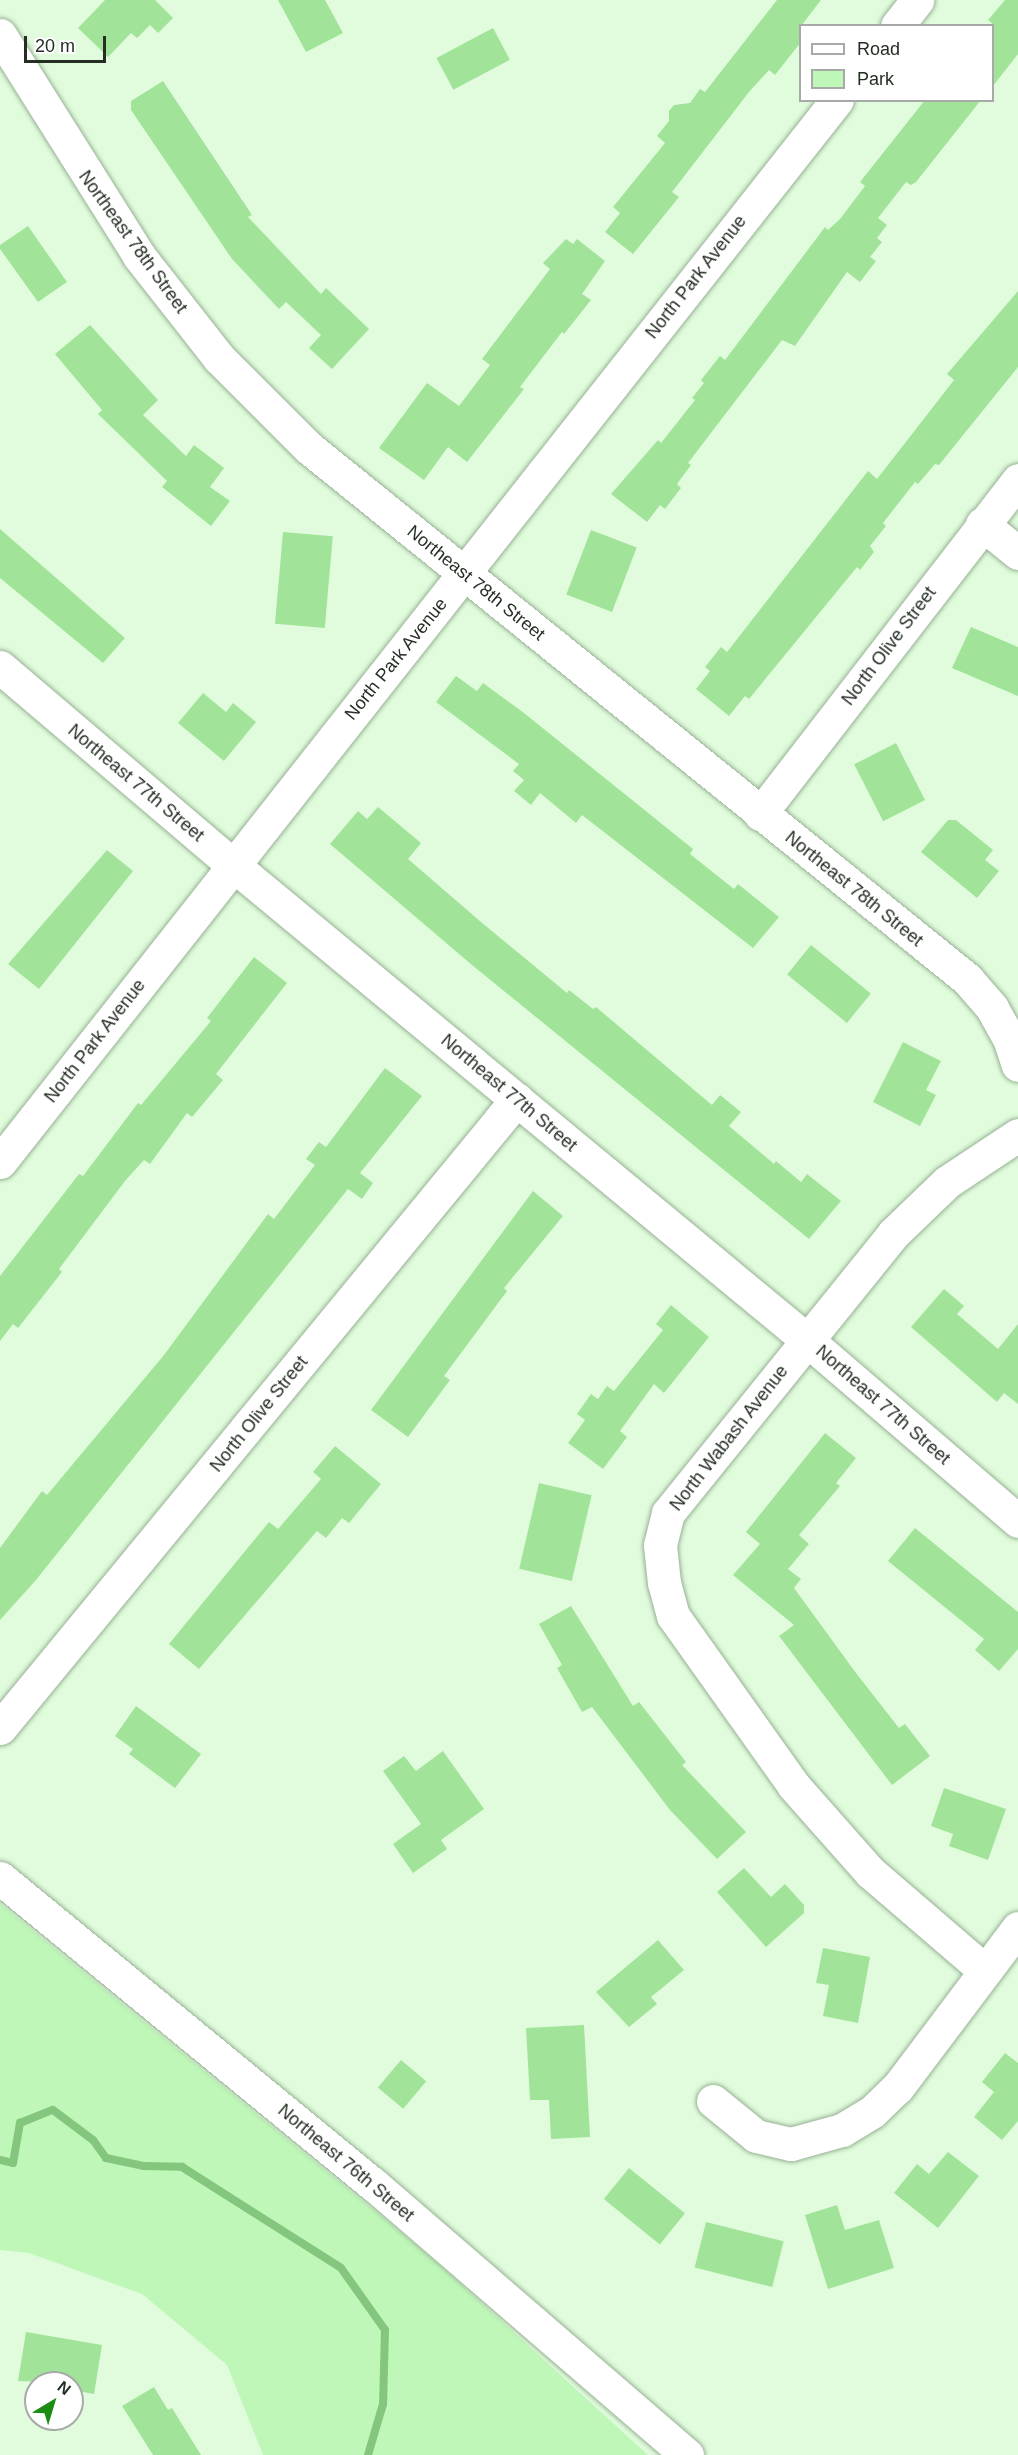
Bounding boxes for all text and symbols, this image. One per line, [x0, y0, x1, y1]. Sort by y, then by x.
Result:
scale bar [27, 24, 110, 62]
legend [799, 24, 994, 102]
text: 20 m [35, 36, 75, 56]
text: Road [857, 39, 900, 59]
text: Park [857, 69, 894, 89]
street label: Northeast 78th Street [74, 166, 192, 318]
street label: North Park Avenue [641, 211, 751, 343]
street label: Northeast 78th Street [403, 521, 549, 645]
street label: North Olive Street [837, 582, 941, 710]
street label: North Park Avenue [340, 593, 452, 725]
street label: Northeast 77th Street [64, 720, 208, 846]
street label: Northeast 78th Street [781, 827, 927, 951]
street label: North Park Avenue [40, 975, 150, 1107]
street label: Northeast 77th Street [437, 1030, 581, 1156]
street label: Northeast 77th Street [811, 1341, 955, 1469]
street label: North Olive Street [206, 1352, 312, 1476]
street label: North Wabash Avenue [665, 1360, 793, 1516]
street label: Northeast 76th Street [274, 2100, 418, 2226]
north arrow [24, 2371, 84, 2431]
text: N [54, 2378, 74, 2398]

